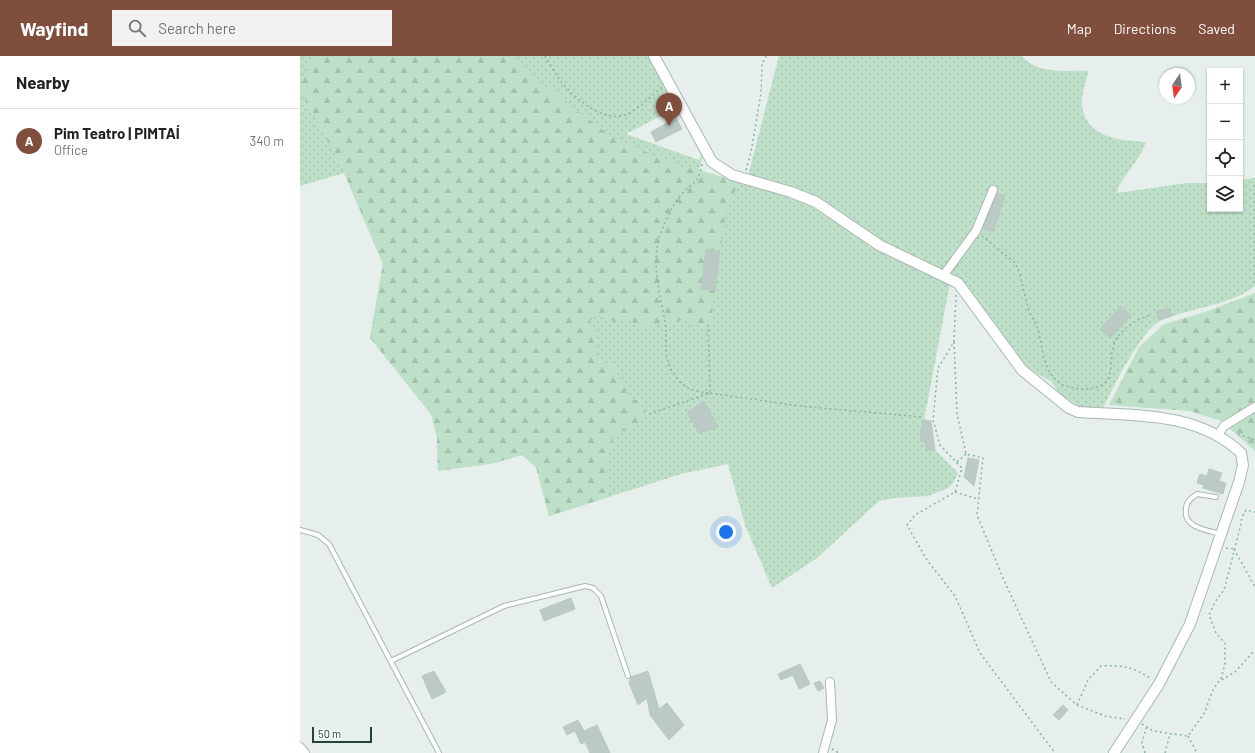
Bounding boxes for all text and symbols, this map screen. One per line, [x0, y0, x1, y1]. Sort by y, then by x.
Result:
search box [112, 10, 392, 46]
text: Wayfind [20, 17, 88, 40]
icon: search [126, 17, 148, 39]
text: Search here [158, 19, 236, 37]
text: Map [1067, 20, 1092, 37]
text: Directions [1114, 20, 1176, 37]
text: Saved [1198, 20, 1235, 37]
north arrow [1159, 68, 1195, 104]
map controls [1207, 68, 1243, 212]
button: + [1207, 68, 1243, 104]
text: Nearby [16, 72, 70, 92]
pin: A [656, 93, 682, 126]
button: − [1207, 104, 1243, 140]
text: Pim Teatro | PIMTAÍ [54, 124, 180, 142]
text: A [25, 133, 33, 149]
text: 340 m [249, 133, 284, 149]
button: locate [1207, 140, 1243, 176]
text: Office [54, 142, 88, 158]
button: layers [1207, 176, 1243, 212]
your location [716, 522, 736, 542]
scale bar [312, 725, 372, 744]
text: 50 m [318, 727, 341, 740]

